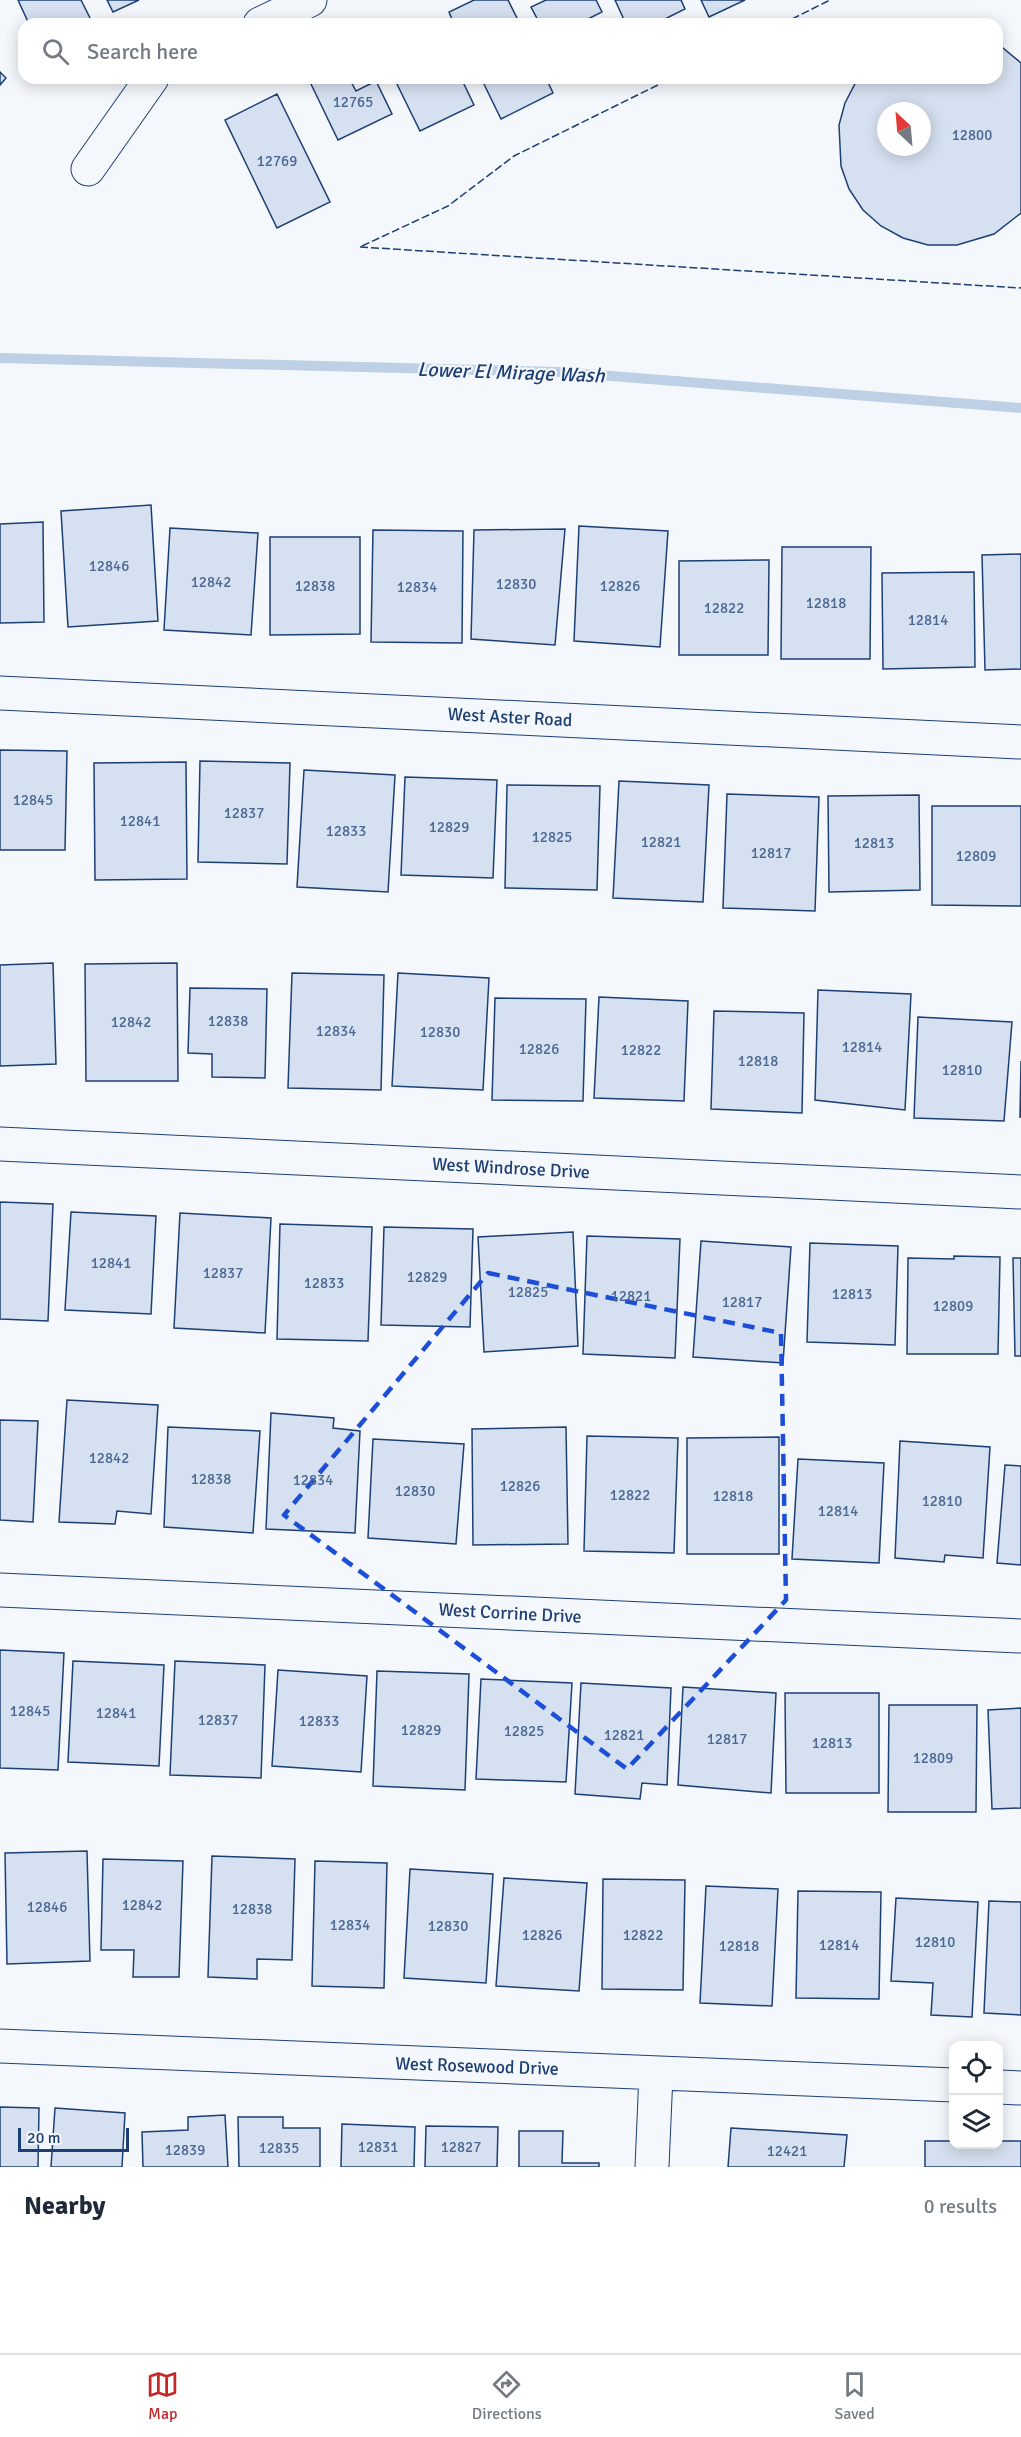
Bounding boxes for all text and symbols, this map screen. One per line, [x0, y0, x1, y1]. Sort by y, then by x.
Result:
search box [18, 18, 1003, 84]
icon: search [39, 35, 72, 68]
text: Search here [87, 38, 198, 65]
house number: 12765 [333, 93, 373, 111]
north arrow [877, 102, 931, 156]
house number: 12800 [952, 126, 992, 144]
house number: 12769 [257, 152, 297, 170]
water label: Lower El Mirage Wash [417, 357, 606, 388]
house number: 12846 [89, 557, 129, 575]
house number: 12842 [191, 573, 231, 591]
house number: 12830 [496, 575, 536, 593]
house number: 12838 [295, 577, 335, 595]
house number: 12826 [600, 577, 640, 595]
house number: 12834 [397, 578, 437, 596]
house number: 12818 [806, 594, 846, 612]
house number: 12822 [704, 599, 744, 617]
house number: 12814 [908, 611, 948, 629]
street label: West Aster Road [447, 703, 573, 731]
house number: 12845 [13, 791, 53, 809]
house number: 12837 [224, 804, 264, 822]
house number: 12841 [120, 812, 160, 830]
house number: 12829 [429, 818, 469, 836]
house number: 12833 [326, 822, 366, 840]
house number: 12825 [532, 828, 572, 846]
house number: 12821 [641, 833, 681, 851]
house number: 12813 [854, 834, 894, 852]
house number: 12817 [751, 844, 791, 862]
house number: 12809 [956, 847, 996, 865]
house number: 12838 [208, 1012, 248, 1030]
house number: 12842 [111, 1013, 151, 1031]
house number: 12834 [316, 1022, 356, 1040]
house number: 12830 [420, 1023, 460, 1041]
house number: 12814 [842, 1038, 882, 1056]
house number: 12826 [519, 1040, 559, 1058]
house number: 12822 [621, 1041, 661, 1059]
house number: 12818 [738, 1052, 778, 1070]
house number: 12810 [942, 1061, 982, 1079]
street label: West Windrose Drive [432, 1153, 590, 1183]
house number: 12841 [91, 1254, 131, 1272]
house number: 12837 [203, 1264, 243, 1282]
house number: 12829 [407, 1268, 447, 1286]
house number: 12833 [304, 1274, 344, 1292]
house number: 12825 [508, 1283, 548, 1301]
house number: 12813 [832, 1285, 872, 1303]
house number: 12821 [611, 1287, 651, 1305]
house number: 12817 [722, 1293, 762, 1311]
house number: 12809 [933, 1297, 973, 1315]
house number: 12842 [89, 1449, 129, 1467]
house number: 12838 [191, 1470, 231, 1488]
house number: 12834 [293, 1471, 333, 1489]
house number: 12826 [500, 1477, 540, 1495]
house number: 12830 [395, 1482, 435, 1500]
house number: 12822 [610, 1486, 650, 1504]
house number: 12818 [713, 1487, 753, 1505]
house number: 12810 [922, 1492, 962, 1510]
house number: 12814 [818, 1502, 858, 1520]
street label: West Corrine Drive [438, 1598, 582, 1628]
house number: 12845 [10, 1702, 50, 1720]
house number: 12841 [96, 1704, 136, 1722]
house number: 12837 [198, 1711, 238, 1729]
house number: 12833 [299, 1712, 339, 1730]
house number: 12829 [401, 1721, 441, 1739]
house number: 12825 [504, 1722, 544, 1740]
house number: 12821 [604, 1726, 644, 1744]
house number: 12817 [707, 1730, 747, 1748]
house number: 12813 [812, 1734, 852, 1752]
house number: 12809 [913, 1749, 953, 1767]
house number: 12842 [122, 1896, 162, 1914]
house number: 12846 [27, 1898, 67, 1916]
house number: 12838 [232, 1900, 272, 1918]
house number: 12834 [330, 1916, 370, 1934]
house number: 12830 [428, 1917, 468, 1935]
house number: 12826 [522, 1926, 562, 1944]
house number: 12822 [623, 1926, 663, 1944]
house number: 12810 [915, 1933, 955, 1951]
house number: 12814 [819, 1936, 859, 1954]
house number: 12818 [719, 1937, 759, 1955]
map controls [949, 2041, 1003, 2149]
button: locate [949, 2041, 1003, 2095]
street label: West Rosewood Drive [395, 2052, 559, 2080]
button: layers [949, 2095, 1003, 2149]
scale bar [18, 2125, 129, 2152]
text: 20 m [27, 2128, 61, 2148]
house number: 12831 [358, 2138, 398, 2156]
house number: 12827 [441, 2138, 481, 2156]
house number: 12835 [259, 2139, 299, 2157]
house number: 12839 [165, 2141, 205, 2159]
house number: 12421 [767, 2142, 807, 2160]
text: Nearby [24, 2190, 105, 2222]
text: 0 results [924, 2194, 997, 2219]
tab: Map [146, 2368, 179, 2424]
tab: Directions [472, 2368, 542, 2424]
tab: Saved [834, 2368, 875, 2424]

